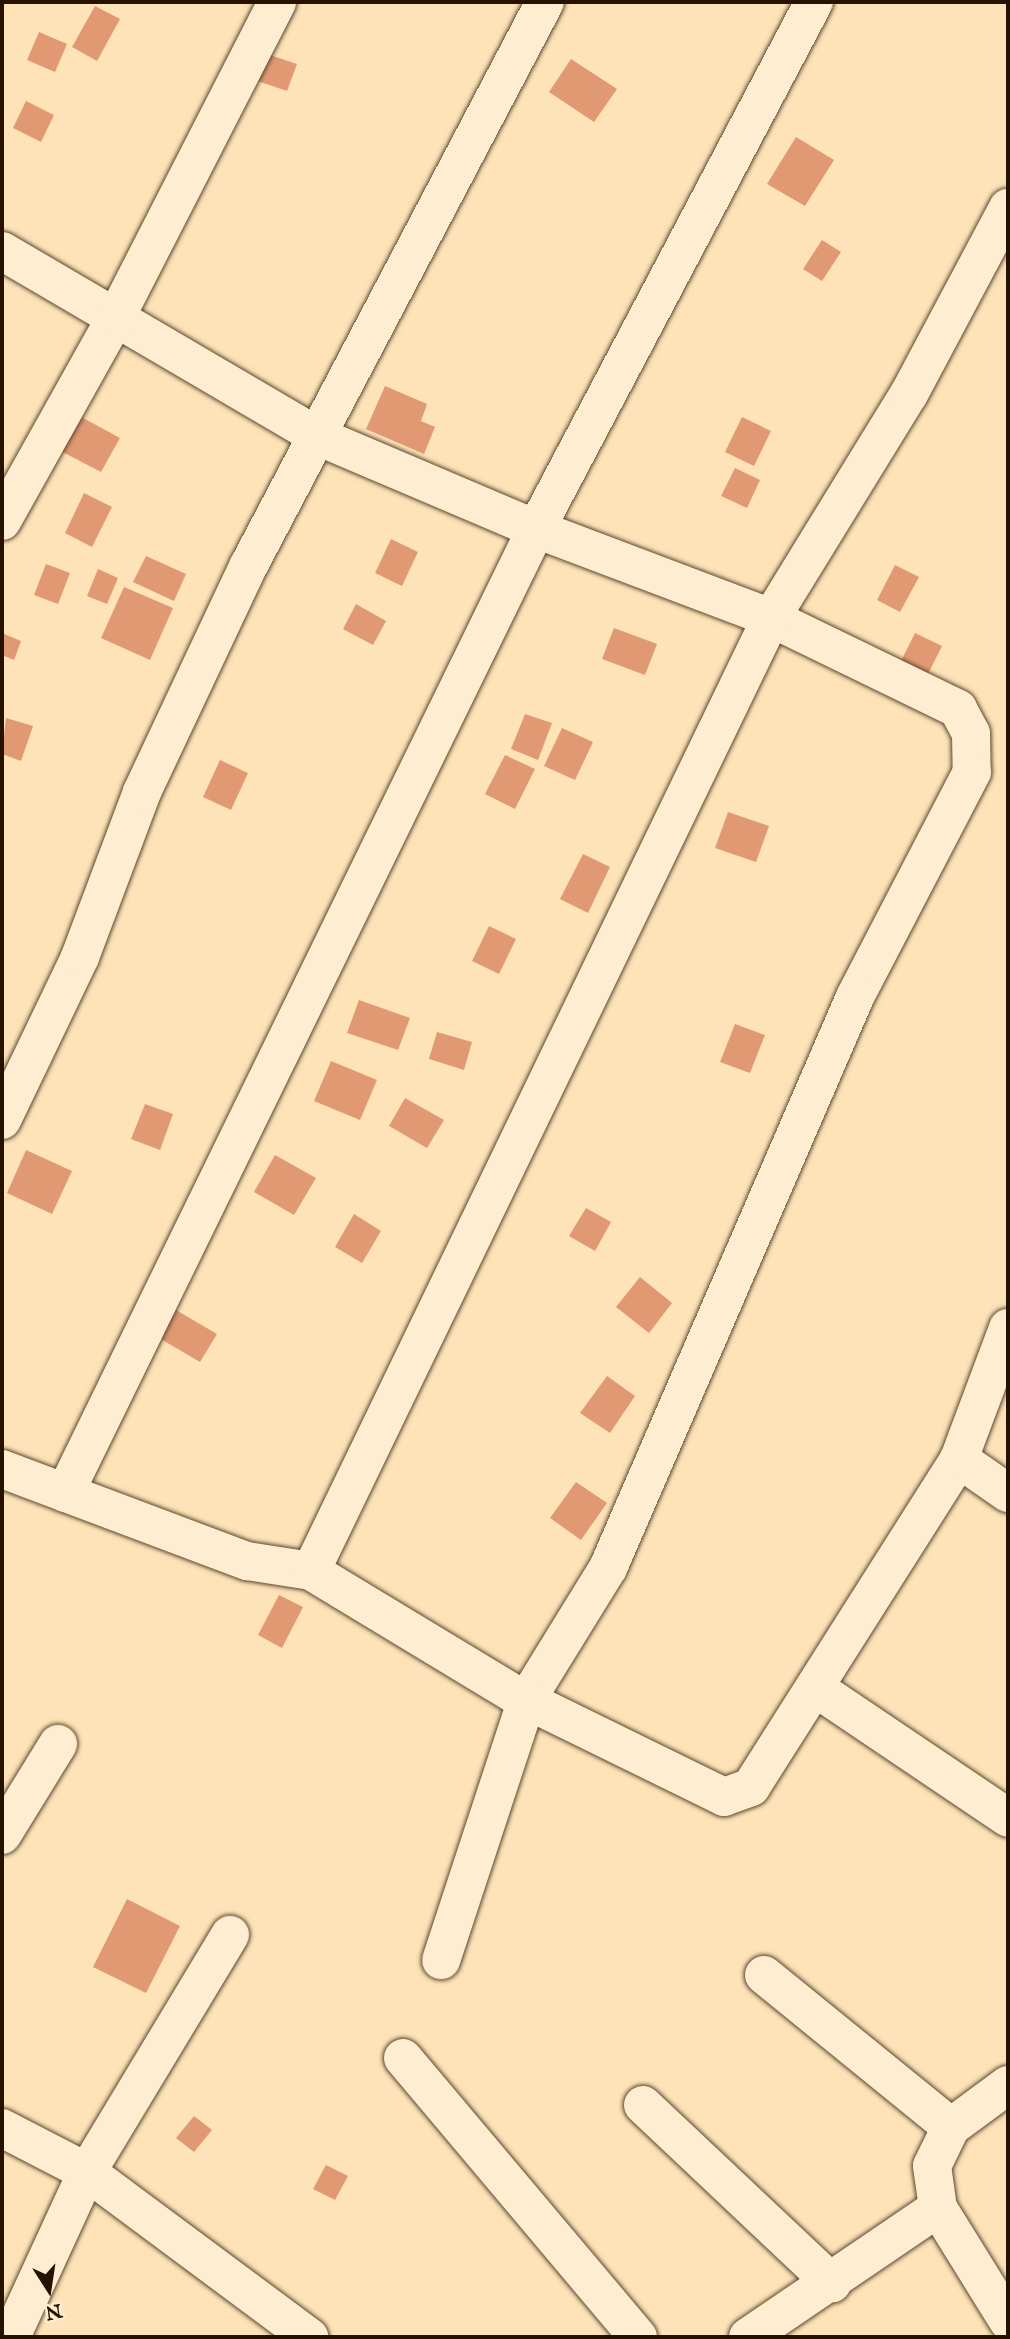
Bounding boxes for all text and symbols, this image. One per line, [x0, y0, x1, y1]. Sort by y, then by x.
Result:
north arrow [14, 2255, 84, 2325]
text: N [43, 2297, 64, 2324]

